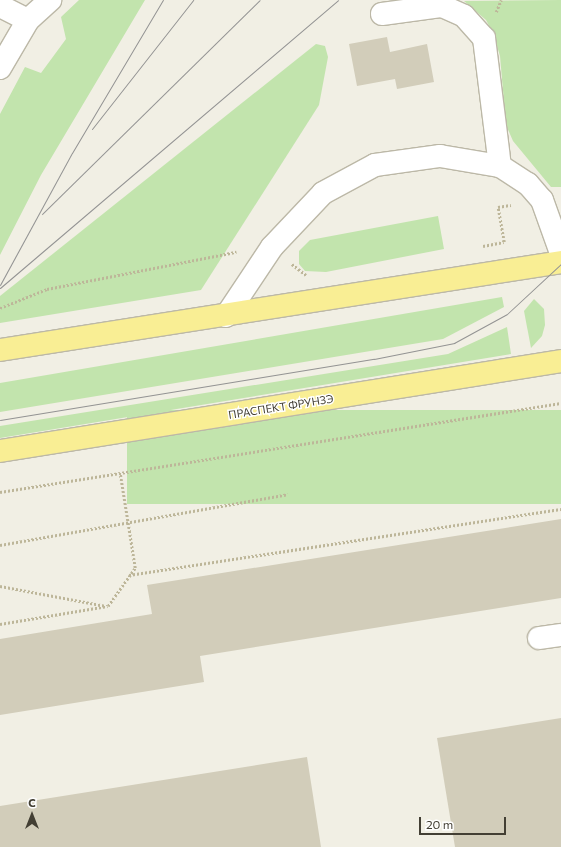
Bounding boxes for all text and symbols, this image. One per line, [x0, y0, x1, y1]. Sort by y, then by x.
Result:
street label: ПРАСПЕКТ ФРУНЗЭ [227, 392, 335, 422]
north arrow [12, 795, 52, 835]
text: С [28, 796, 36, 809]
scale bar [421, 809, 508, 835]
text: 20 m [426, 817, 453, 831]

